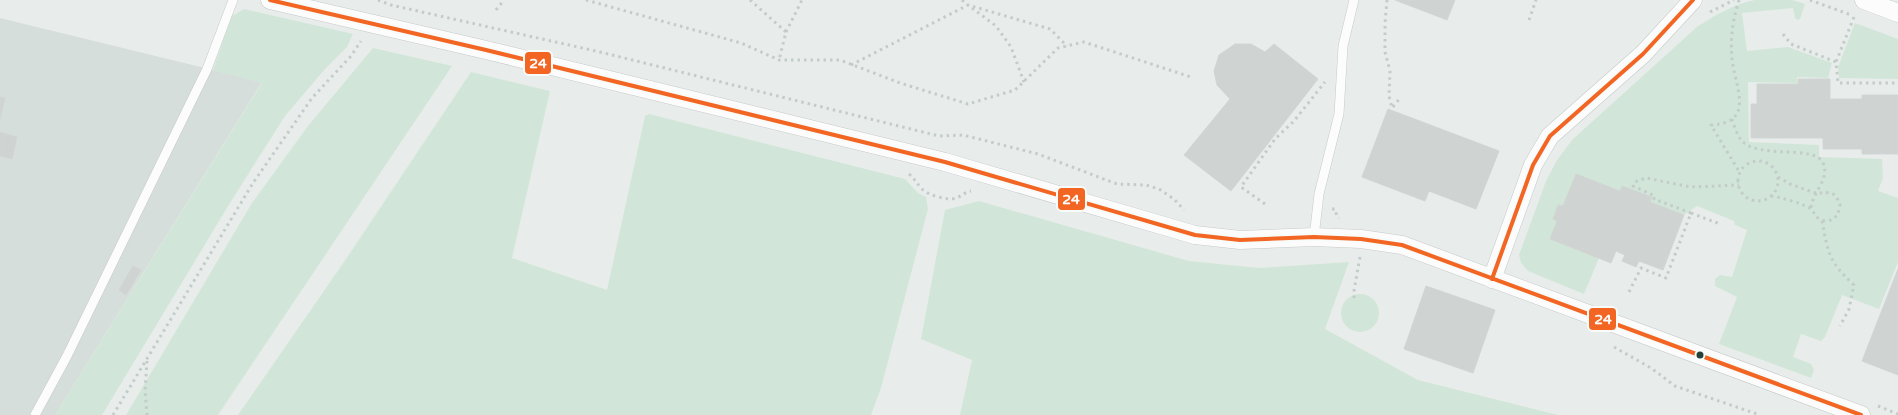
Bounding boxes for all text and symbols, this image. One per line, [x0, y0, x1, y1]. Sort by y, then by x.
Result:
line badge: 24 [524, 51, 552, 75]
text: 24 [529, 55, 547, 72]
line badge: 24 [1057, 187, 1086, 211]
text: 24 [1062, 191, 1080, 208]
line badge: 24 [1588, 307, 1617, 331]
text: 24 [1594, 311, 1612, 328]
unlabelled marker [1695, 350, 1705, 360]

